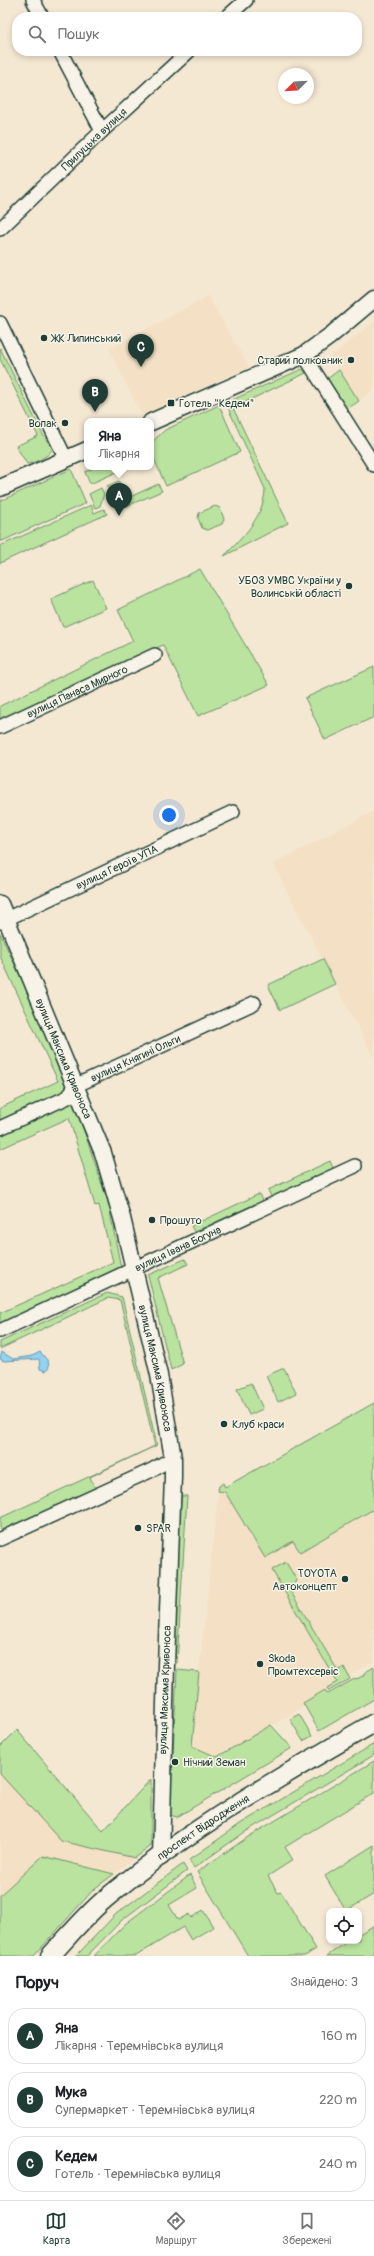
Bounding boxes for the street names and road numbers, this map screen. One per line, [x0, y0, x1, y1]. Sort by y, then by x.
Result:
street label: Прилуцька вулиця [58, 105, 129, 173]
street label: вулиця Панаса Мирного [25, 662, 130, 720]
street label: вулиця Героїв УПА [74, 842, 160, 892]
street label: вулиця Максима Кривоноса [33, 996, 95, 1121]
street label: вулиця Княгині Ольги [88, 1032, 182, 1084]
street label: вулиця Івана Богуна [133, 1223, 223, 1274]
street label: вулиця Максима Кривоноса [136, 1303, 175, 1432]
street label: вулиця Максима Кривоноса [156, 1625, 174, 1755]
street label: проспект Відродження [154, 1792, 252, 1863]

